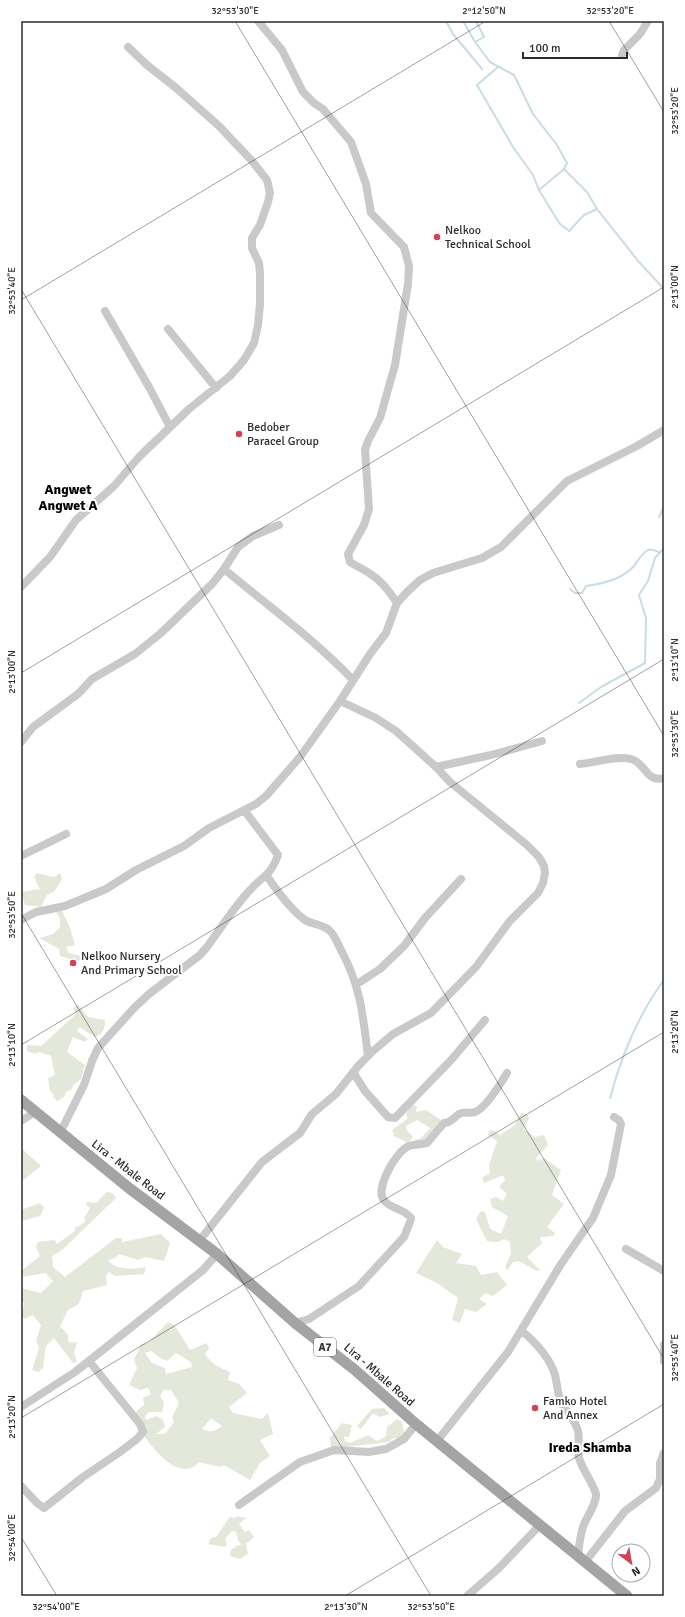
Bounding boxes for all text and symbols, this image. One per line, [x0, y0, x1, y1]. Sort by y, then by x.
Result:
text: 32°53'30"E [211, 5, 259, 17]
text: 2°12'50"N [462, 5, 506, 17]
text: 32°53'20"E [586, 5, 634, 17]
scale bar [523, 34, 627, 60]
text: 100 m [529, 41, 561, 56]
text: 32°53'20"E [669, 87, 681, 135]
place label: Nelkoo Technical School [445, 223, 531, 252]
marker: Nelkoo Technical School [432, 232, 442, 242]
text: 2°13'00"N [669, 265, 681, 309]
text: 32°53'40"E [6, 267, 18, 315]
place label: Bedober Paracel Group [247, 420, 319, 449]
marker: Bedober Paracel Group [234, 429, 244, 439]
district label: Angwet Angwet A [39, 481, 97, 514]
text: 2°13'10"N [669, 638, 681, 682]
text: 2°13'00"N [6, 650, 18, 694]
text: 32°53'30"E [669, 710, 681, 758]
text: 32°53'50"E [6, 891, 18, 939]
place label: Nelkoo Nursery And Primary School [81, 949, 182, 978]
marker: Nelkoo Nursery And Primary School [68, 958, 78, 968]
text: 2°13'20"N [669, 1010, 681, 1054]
text: 2°13'10"N [6, 1023, 18, 1067]
street label: Lira - Mbale Road [88, 1137, 168, 1203]
text: 32°53'40"E [669, 1334, 681, 1382]
road number: A7 [314, 1338, 336, 1356]
street label: Lira - Mbale Road [340, 1340, 418, 1410]
place label: Famko Hotel And Annex [543, 1394, 607, 1423]
text: 2°13'20"N [6, 1395, 18, 1439]
marker: Famko Hotel And Annex [530, 1403, 540, 1413]
district label: Ireda Shamba [548, 1439, 632, 1456]
text: 32°54'00"E [6, 1514, 18, 1562]
north arrow [611, 1543, 651, 1583]
text: N [629, 1564, 643, 1579]
text: 32°54'00"E [32, 1601, 80, 1613]
text: 2°13'30"N [324, 1601, 368, 1613]
text: 32°53'50"E [407, 1601, 455, 1613]

